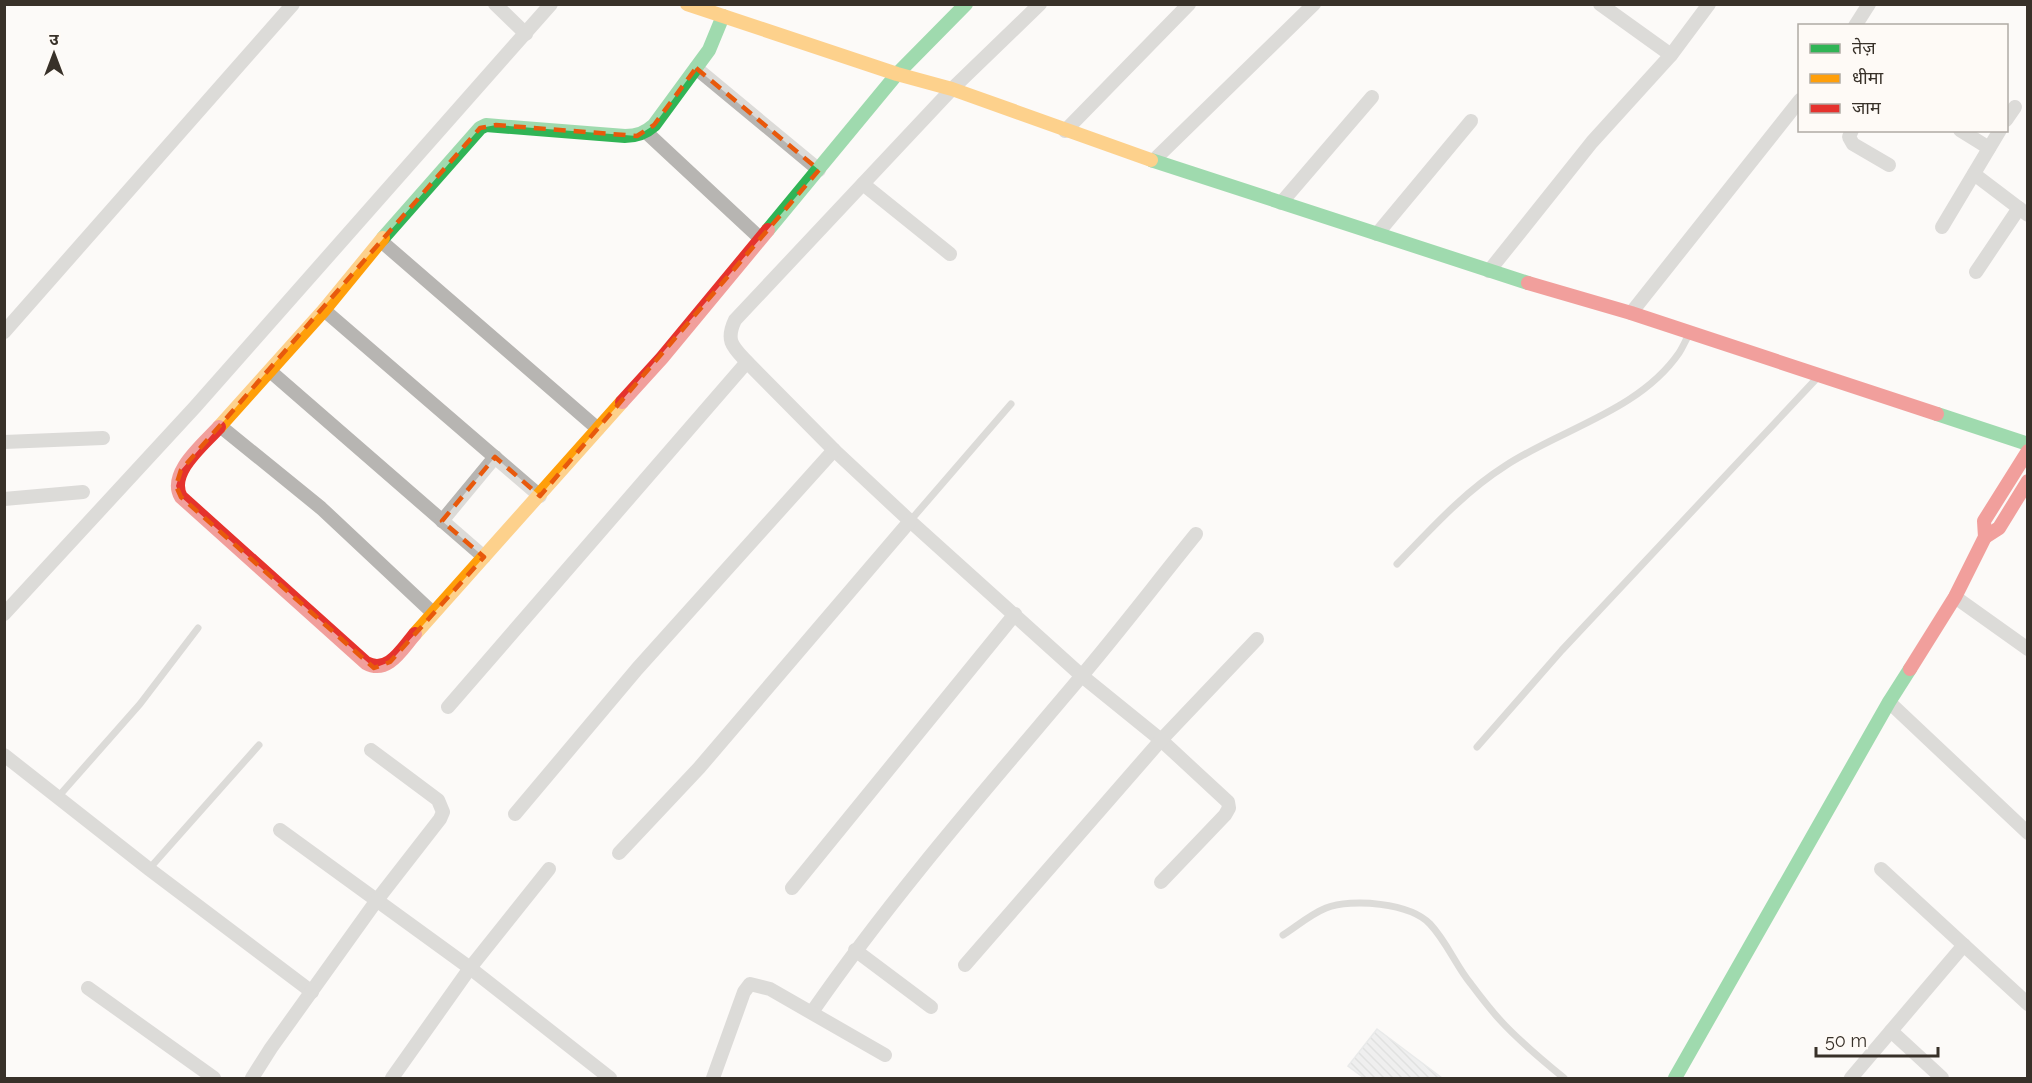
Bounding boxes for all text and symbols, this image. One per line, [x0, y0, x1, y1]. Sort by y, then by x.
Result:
north arrow [24, 24, 84, 84]
legend [1798, 24, 2008, 132]
text: उ [49, 30, 59, 49]
text: तेज़ [1852, 37, 1876, 58]
text: धीमा [1852, 67, 1883, 88]
text: जाम [1852, 97, 1882, 118]
scale bar [1816, 1020, 1938, 1058]
text: 50 m [1825, 1030, 1867, 1051]

